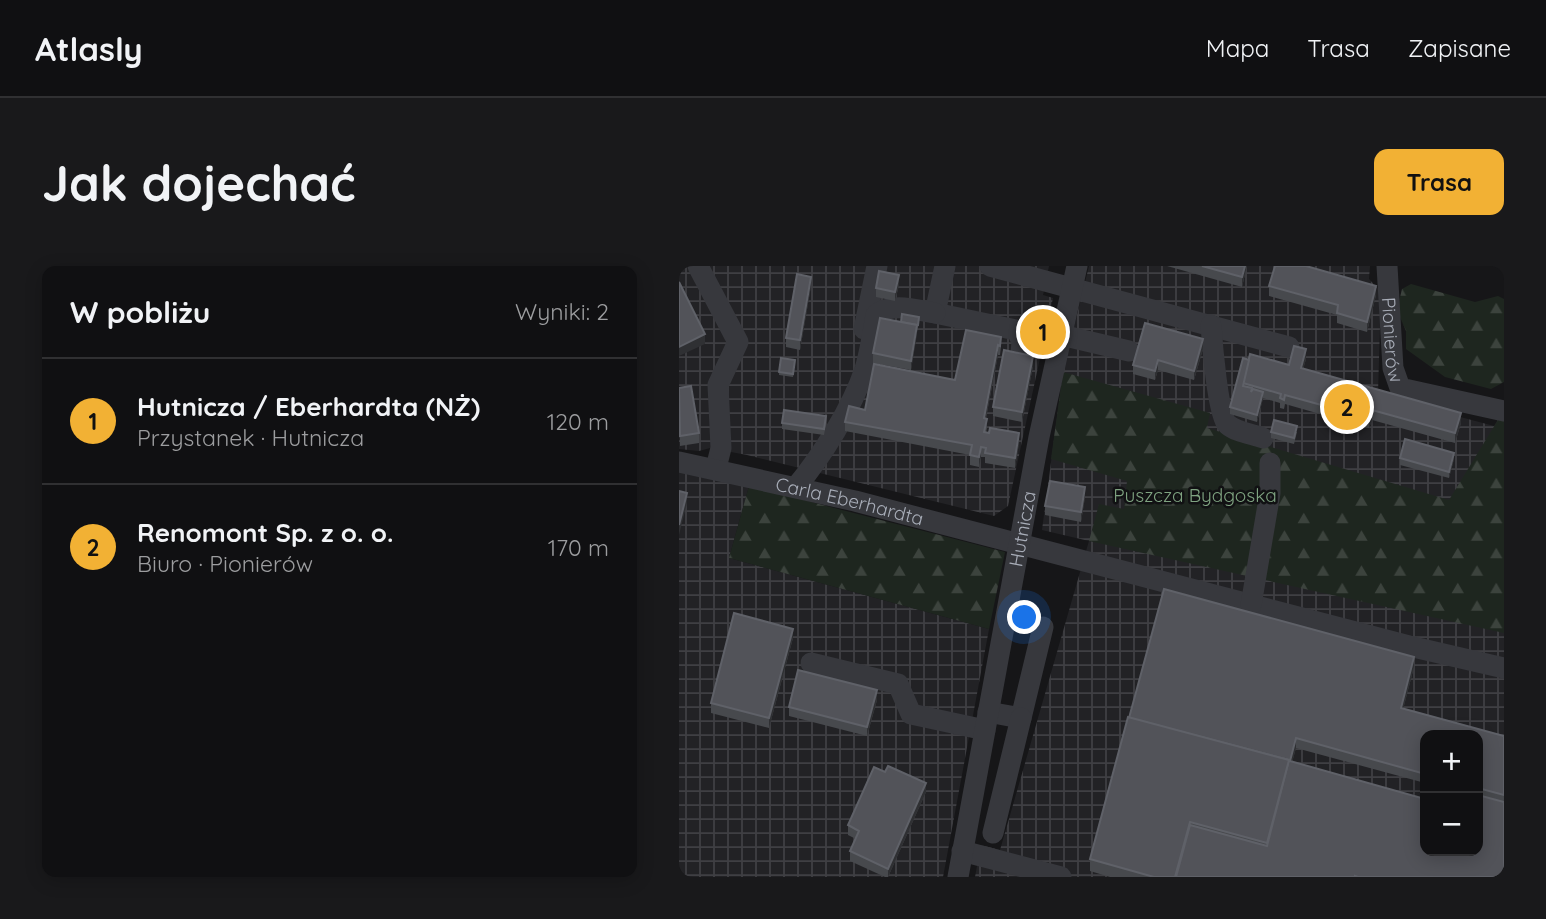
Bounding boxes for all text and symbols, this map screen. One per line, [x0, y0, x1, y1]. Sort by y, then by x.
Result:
text: Atlasly [35, 28, 143, 69]
text: Mapa [1206, 33, 1269, 63]
text: Trasa [1307, 33, 1370, 63]
text: Zapisane [1408, 33, 1511, 63]
button: Trasa [1374, 149, 1504, 215]
text: Jak dojechać [42, 152, 356, 213]
text: W pobliżu [70, 293, 210, 331]
street label: Pionierów [1377, 296, 1409, 386]
text: Wyniki: 2 [515, 297, 609, 326]
pin: 1 [1020, 306, 1066, 358]
pin: 2 [1324, 381, 1370, 433]
text: Hutnicza / Eberhardta (NŻ) [137, 390, 480, 423]
text: 1 [89, 407, 97, 436]
text: 120 m [547, 407, 609, 436]
text: Przystanek · Hutnicza [137, 423, 364, 452]
street label: Carla Eberhardta [773, 472, 926, 530]
park label: Puszcza Bydgoska [1113, 483, 1277, 507]
street label: Hutnicza [1003, 489, 1041, 569]
text: Renomont Sp. z o. o. [137, 516, 394, 549]
text: 2 [86, 533, 100, 562]
text: 170 m [548, 533, 609, 562]
text: Biuro · Pionierów [137, 549, 313, 578]
your location [1007, 600, 1041, 634]
map controls [1420, 730, 1483, 856]
button: + [1420, 730, 1483, 793]
button: − [1420, 793, 1483, 856]

